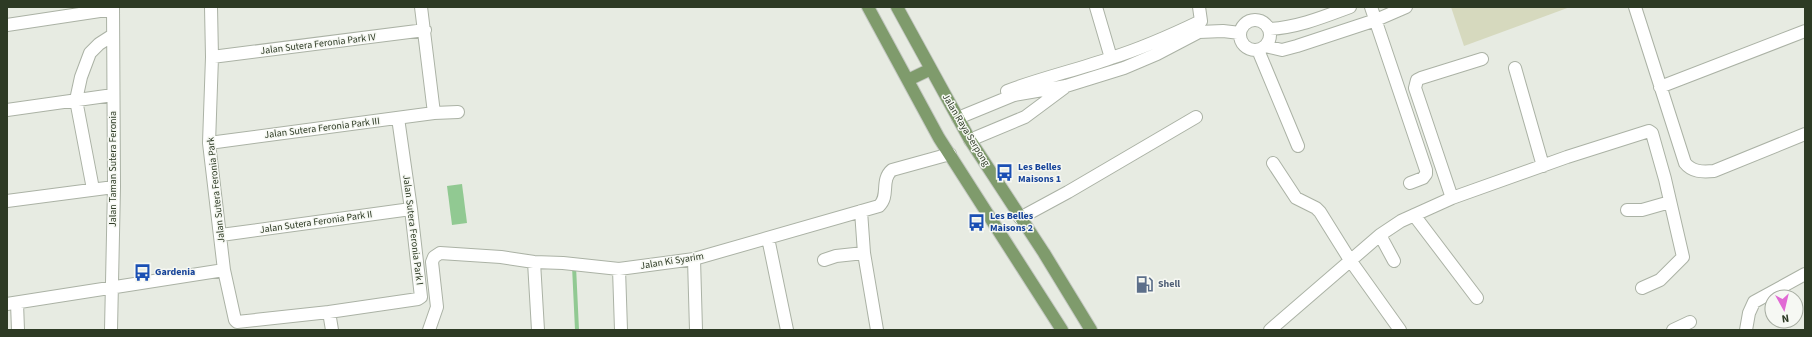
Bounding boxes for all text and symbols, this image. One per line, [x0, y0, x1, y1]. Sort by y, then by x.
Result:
street label: Jalan Sutera Feronia Park IV [260, 30, 377, 58]
street label: Jalan Raya Serpong [939, 91, 993, 169]
street label: Jalan Taman Sutera Feronia [106, 111, 120, 227]
street label: Jalan Sutera Feronia Park III [263, 114, 381, 142]
street label: Jalan Sutera Feronia Park [203, 136, 229, 244]
place label: Les Belles Maisons 1 [1018, 160, 1062, 186]
bus stop icon: Les Belles Maisons 1 [995, 163, 1015, 183]
street label: Jalan Sutera Feronia Park I [399, 174, 427, 286]
street label: Jalan Sutera Feronia Park II [259, 207, 373, 237]
place label: Les Belles Maisons 2 [990, 209, 1034, 235]
bus stop icon: Les Belles Maisons 2 [967, 212, 987, 232]
street label: Jalan Ki Syarim [639, 249, 705, 273]
bus stop icon: Gardenia [132, 262, 152, 282]
place label: Gardenia [155, 265, 195, 279]
fuel station icon: Shell [1135, 274, 1155, 294]
place label: Shell [1158, 277, 1180, 291]
north arrow [1764, 289, 1804, 329]
text: N [1781, 310, 1790, 326]

